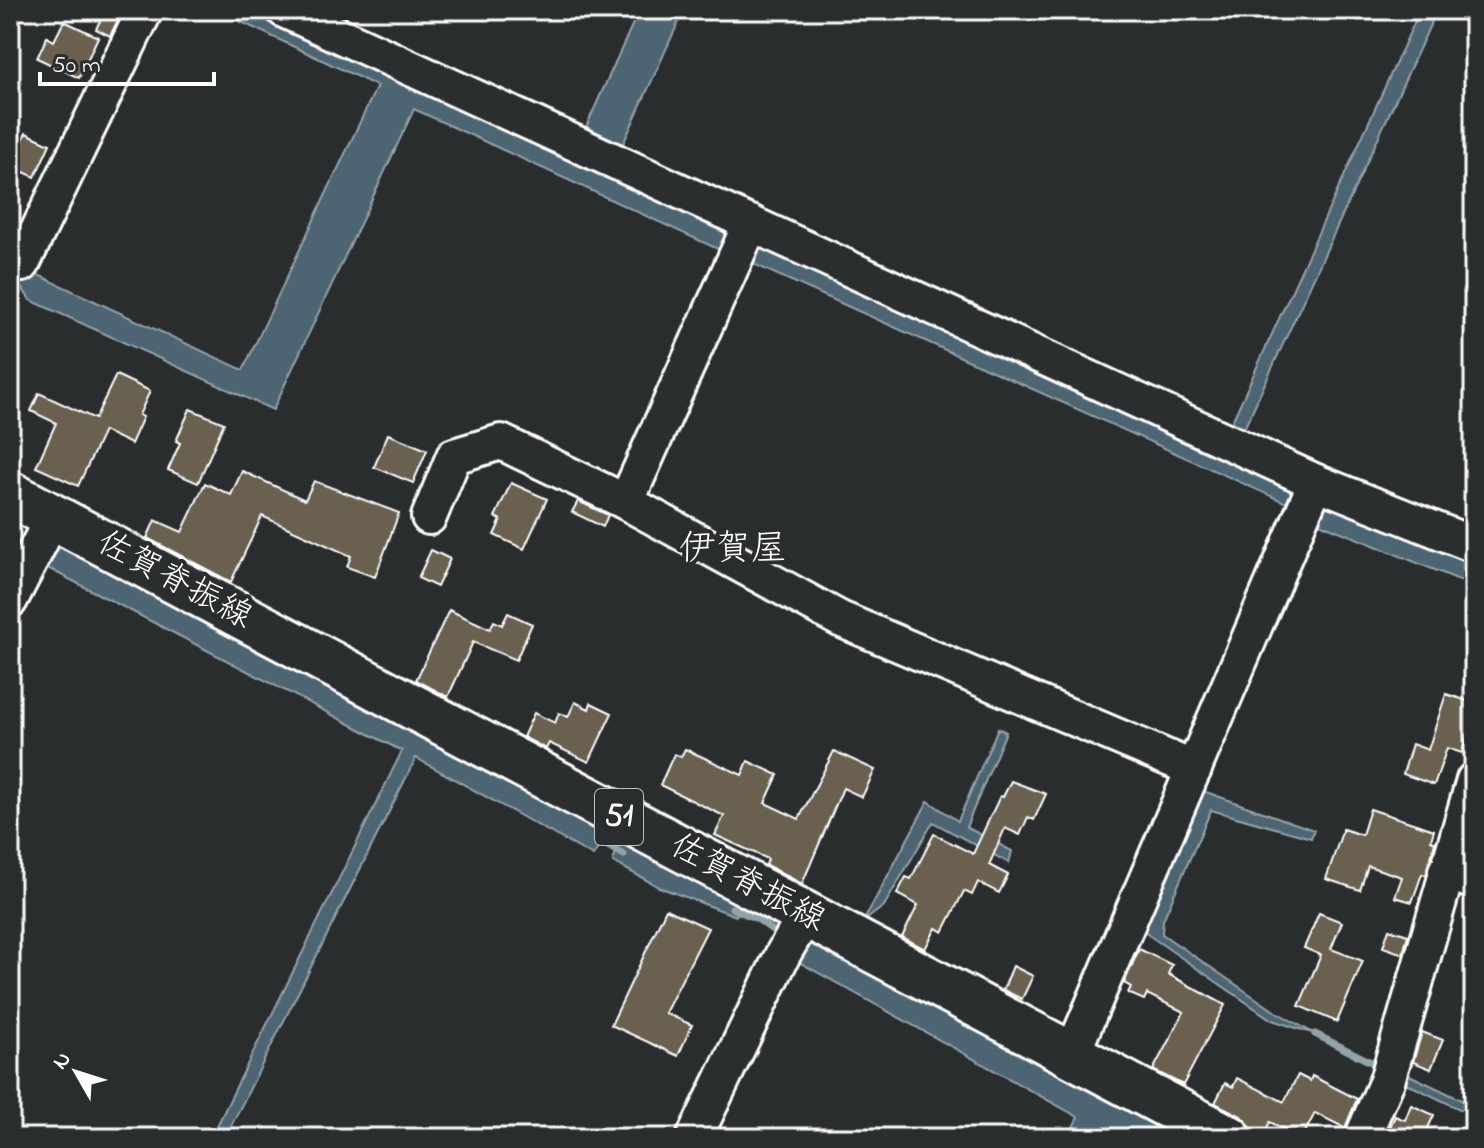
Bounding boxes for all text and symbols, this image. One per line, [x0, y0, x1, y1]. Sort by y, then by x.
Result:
scale bar [40, 36, 214, 86]
text: 50 m [52, 49, 101, 84]
street label: 佐賀脊振線 [87, 519, 261, 643]
district label: 伊賀屋 [679, 524, 787, 577]
road number: 51 [595, 789, 643, 845]
street label: 佐賀脊振線 [660, 822, 834, 946]
north arrow [36, 1032, 116, 1112]
text: N [46, 1045, 80, 1077]

